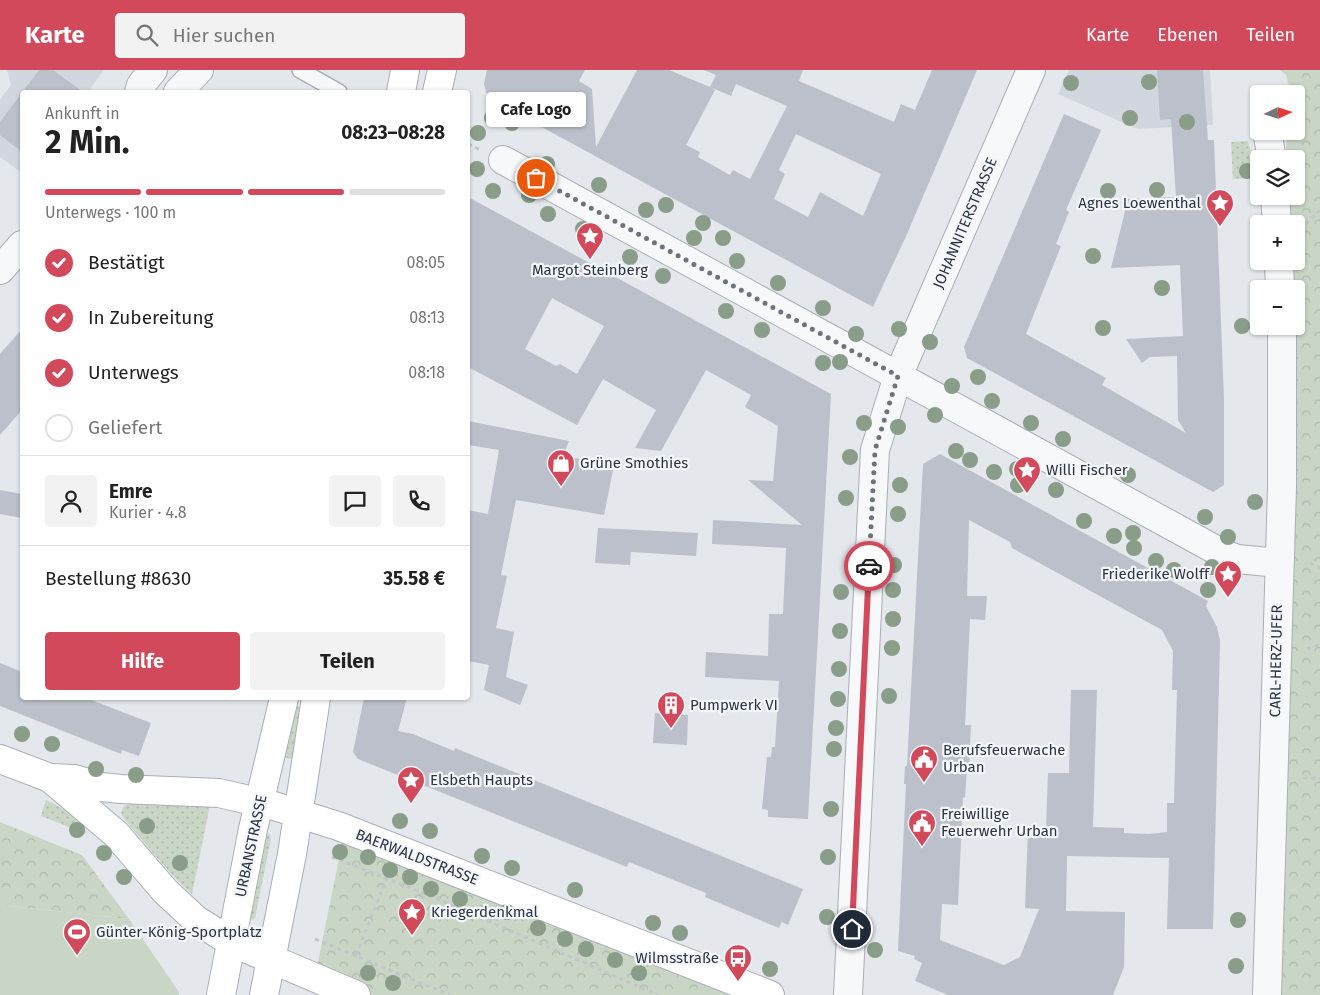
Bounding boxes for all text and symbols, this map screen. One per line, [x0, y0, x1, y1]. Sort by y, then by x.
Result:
search box [115, 13, 465, 58]
text: Karte [25, 21, 85, 49]
icon: search [133, 21, 161, 49]
text: Hier suchen [173, 24, 275, 47]
text: Karte [1086, 24, 1129, 46]
text: Ebenen [1157, 24, 1218, 46]
text: Teilen [1246, 24, 1295, 46]
north arrow [1250, 85, 1305, 140]
map controls [1250, 85, 1305, 335]
callout: Cafe Logo [486, 93, 586, 128]
text: Cafe Logo [501, 100, 571, 119]
text: Ankunft in [45, 104, 120, 123]
text: 08:23–08:28 [341, 121, 445, 144]
text: 2 Min. [45, 123, 129, 161]
button: layers [1250, 150, 1305, 205]
street label: JOHANNITERSTRASSE [929, 155, 1001, 291]
pin [515, 157, 557, 199]
icon: bag [522, 164, 550, 192]
place icon: Agnes Loewenthal [1205, 188, 1235, 227]
place label: Agnes Loewenthal [1078, 194, 1202, 212]
text: Unterwegs · 100 m [45, 203, 176, 222]
button: + [1250, 215, 1305, 270]
place icon: Margot Steinberg [575, 221, 605, 260]
icon: check [45, 249, 73, 277]
text: Bestätigt [88, 251, 165, 274]
text: 08:05 [406, 253, 445, 272]
place label: Margot Steinberg [532, 261, 648, 279]
button: − [1250, 280, 1305, 335]
icon: check [45, 304, 73, 332]
text: In Zubereitung [88, 306, 213, 329]
text: 08:13 [409, 308, 445, 327]
icon: check [45, 359, 73, 387]
text: Unterwegs [88, 361, 179, 384]
text: 08:18 [408, 363, 445, 382]
text: Geliefert [88, 416, 162, 439]
shop icon: Grüne Smothies [546, 448, 576, 487]
place label: Grüne Smothies [580, 454, 688, 472]
place icon: Willi Fischer [1012, 455, 1042, 494]
place label: Willi Fischer [1046, 461, 1128, 479]
button: person [45, 475, 97, 527]
button: chat [329, 475, 381, 527]
button: phone [393, 475, 445, 527]
text: Emre [109, 480, 152, 503]
text: Kurier · 4.8 [109, 503, 187, 522]
courier [844, 541, 894, 591]
icon: car [855, 552, 883, 580]
place icon: Friederike Wolff [1213, 559, 1243, 598]
place label: Friederike Wolff [1102, 565, 1210, 583]
text: Bestellung #8630 [45, 567, 191, 590]
text: 35.58 € [383, 567, 445, 590]
street label: CARL-HERZ-UFER [1266, 604, 1286, 718]
button: Hilfe [45, 632, 240, 690]
button: Teilen [250, 632, 445, 690]
building icon: Pumpwerk VI [656, 690, 686, 729]
place label: Pumpwerk VI [690, 696, 778, 714]
place label: Berufsfeuerwache Urban [943, 741, 1065, 776]
public building icon: Berufsfeuerwache Urban [909, 744, 939, 783]
place icon: Elsbeth Haupts [396, 765, 426, 804]
place label: Elsbeth Haupts [430, 771, 533, 789]
street label: URBANSTRASSE [231, 793, 271, 899]
place label: Freiwillige Feuerwehr Urban [941, 805, 1058, 840]
public building icon: Freiwillige Feuerwehr Urban [907, 808, 937, 847]
street label: BAERWALDSTRASSE [353, 825, 481, 889]
place icon: Kriegerdenkmal [397, 897, 427, 936]
place label: Kriegerdenkmal [431, 903, 539, 921]
pin [831, 908, 873, 950]
icon: home [838, 915, 866, 943]
sports icon: Günter-König-Sportplatz [62, 917, 92, 956]
place label: Günter-König-Sportplatz [96, 923, 262, 941]
bus stop icon: Wilmsstraße [723, 943, 753, 982]
place label: Wilmsstraße [635, 949, 719, 967]

